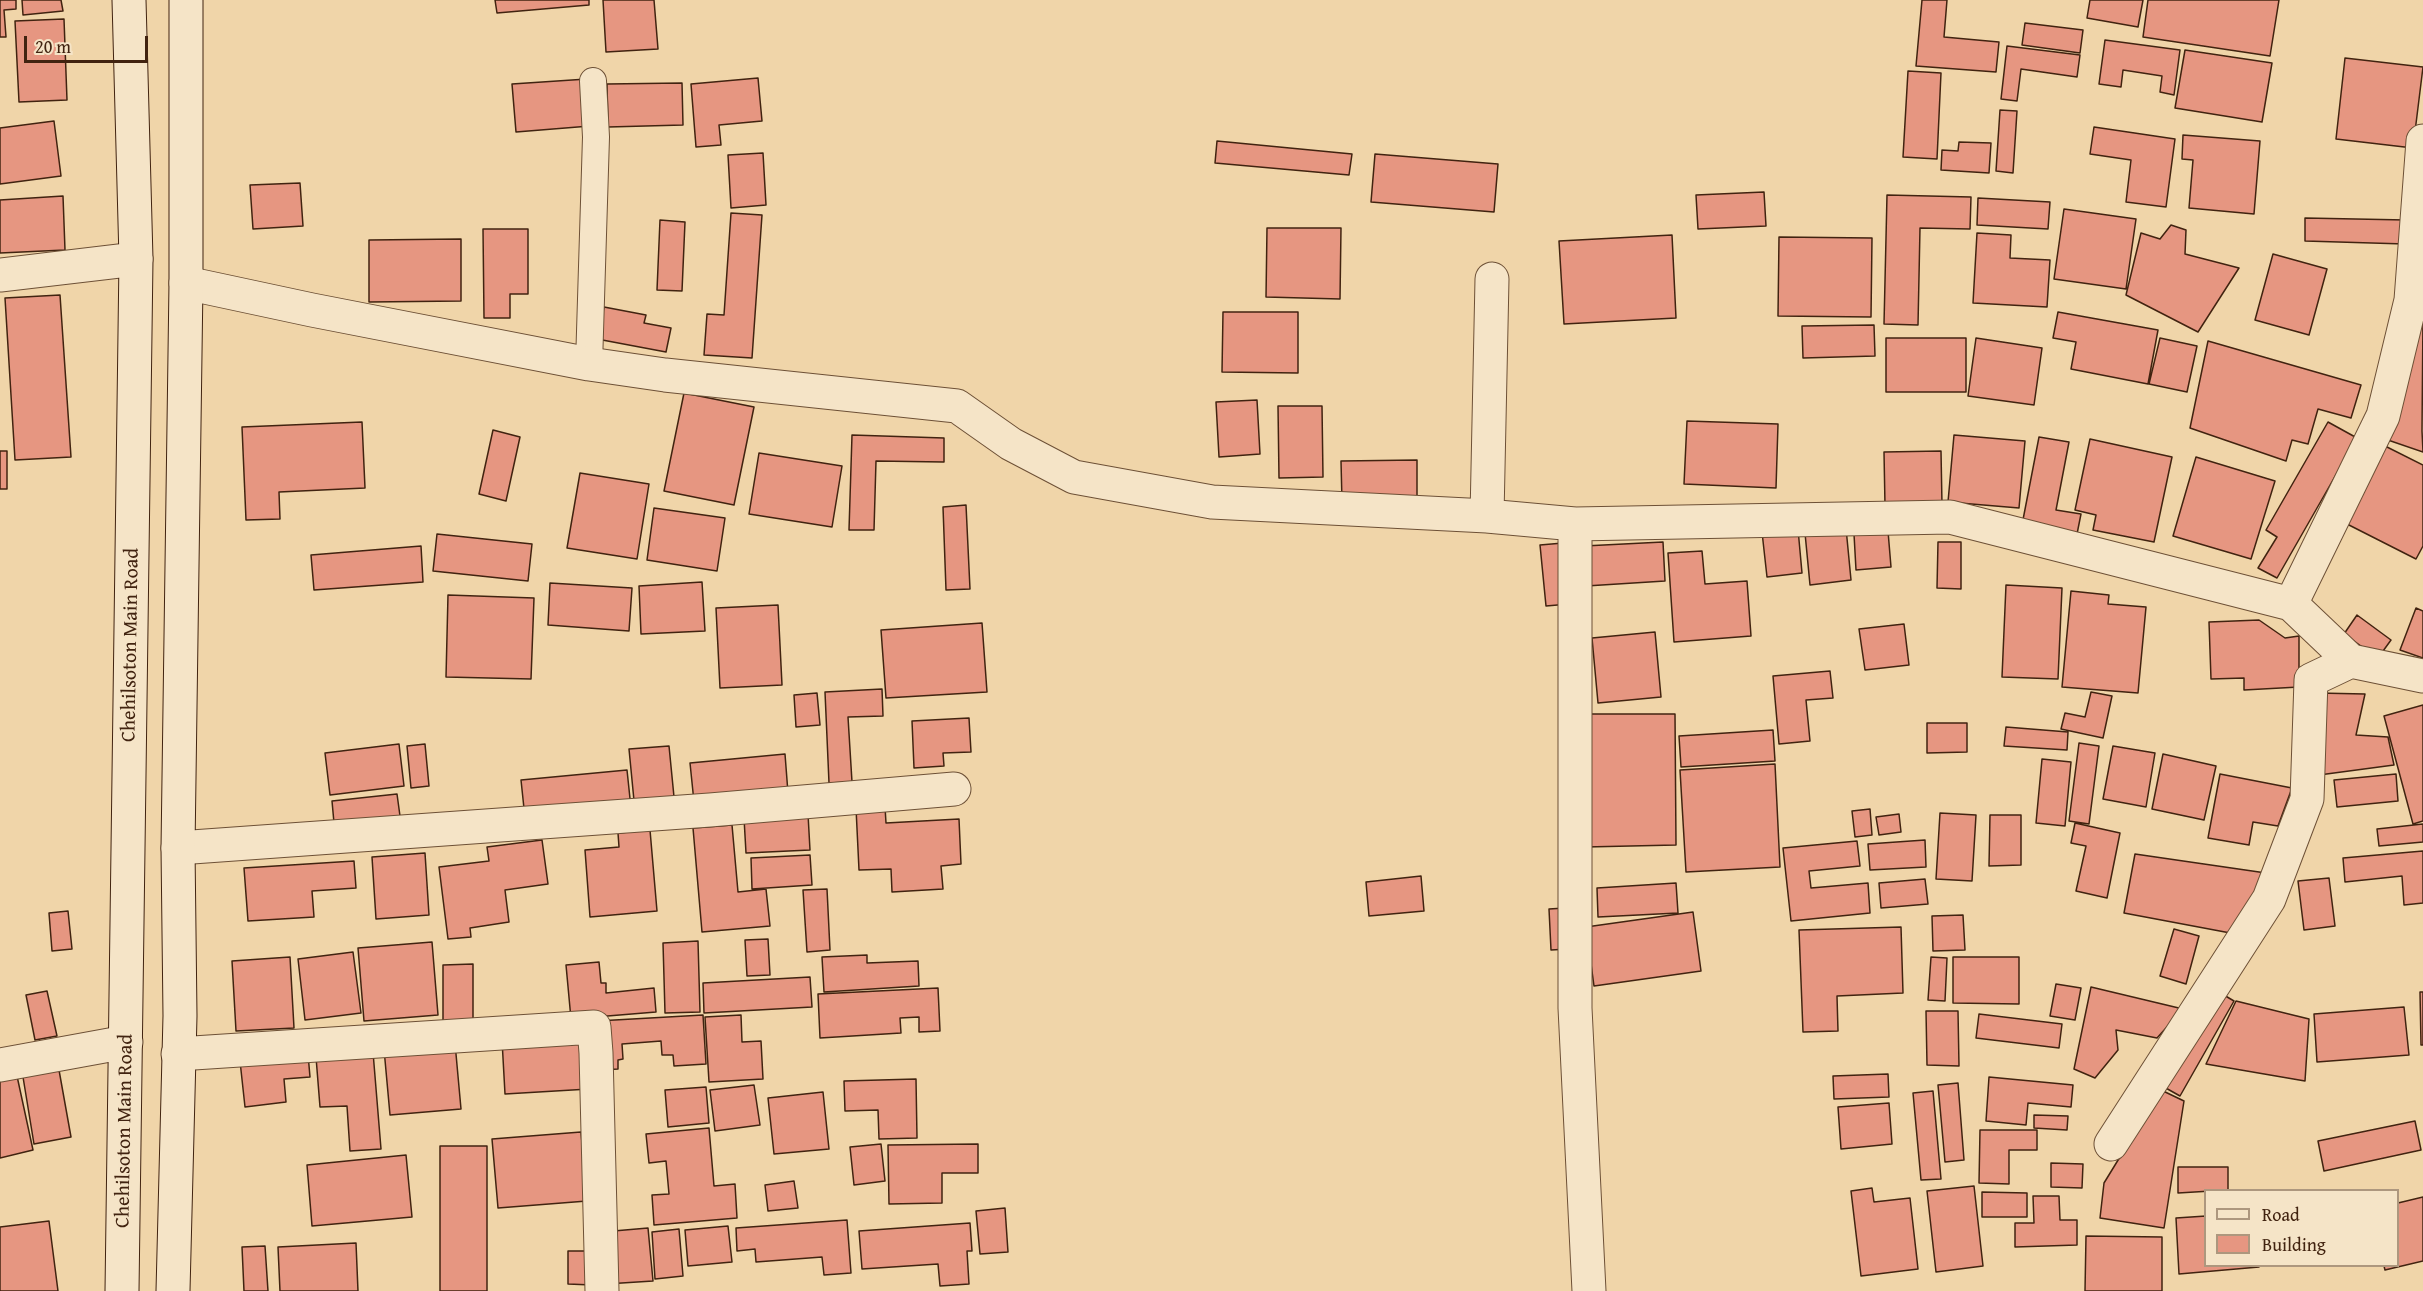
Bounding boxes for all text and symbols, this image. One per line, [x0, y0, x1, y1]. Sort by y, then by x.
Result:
scale bar [27, 24, 152, 62]
text: 20 m [35, 33, 71, 60]
street label: Chehilsoton Main Road [117, 548, 145, 742]
street label: Chehilsoton Main Road [111, 1034, 139, 1228]
legend [2204, 1189, 2399, 1267]
text: Road [2262, 1201, 2300, 1228]
text: Building [2262, 1231, 2326, 1258]

